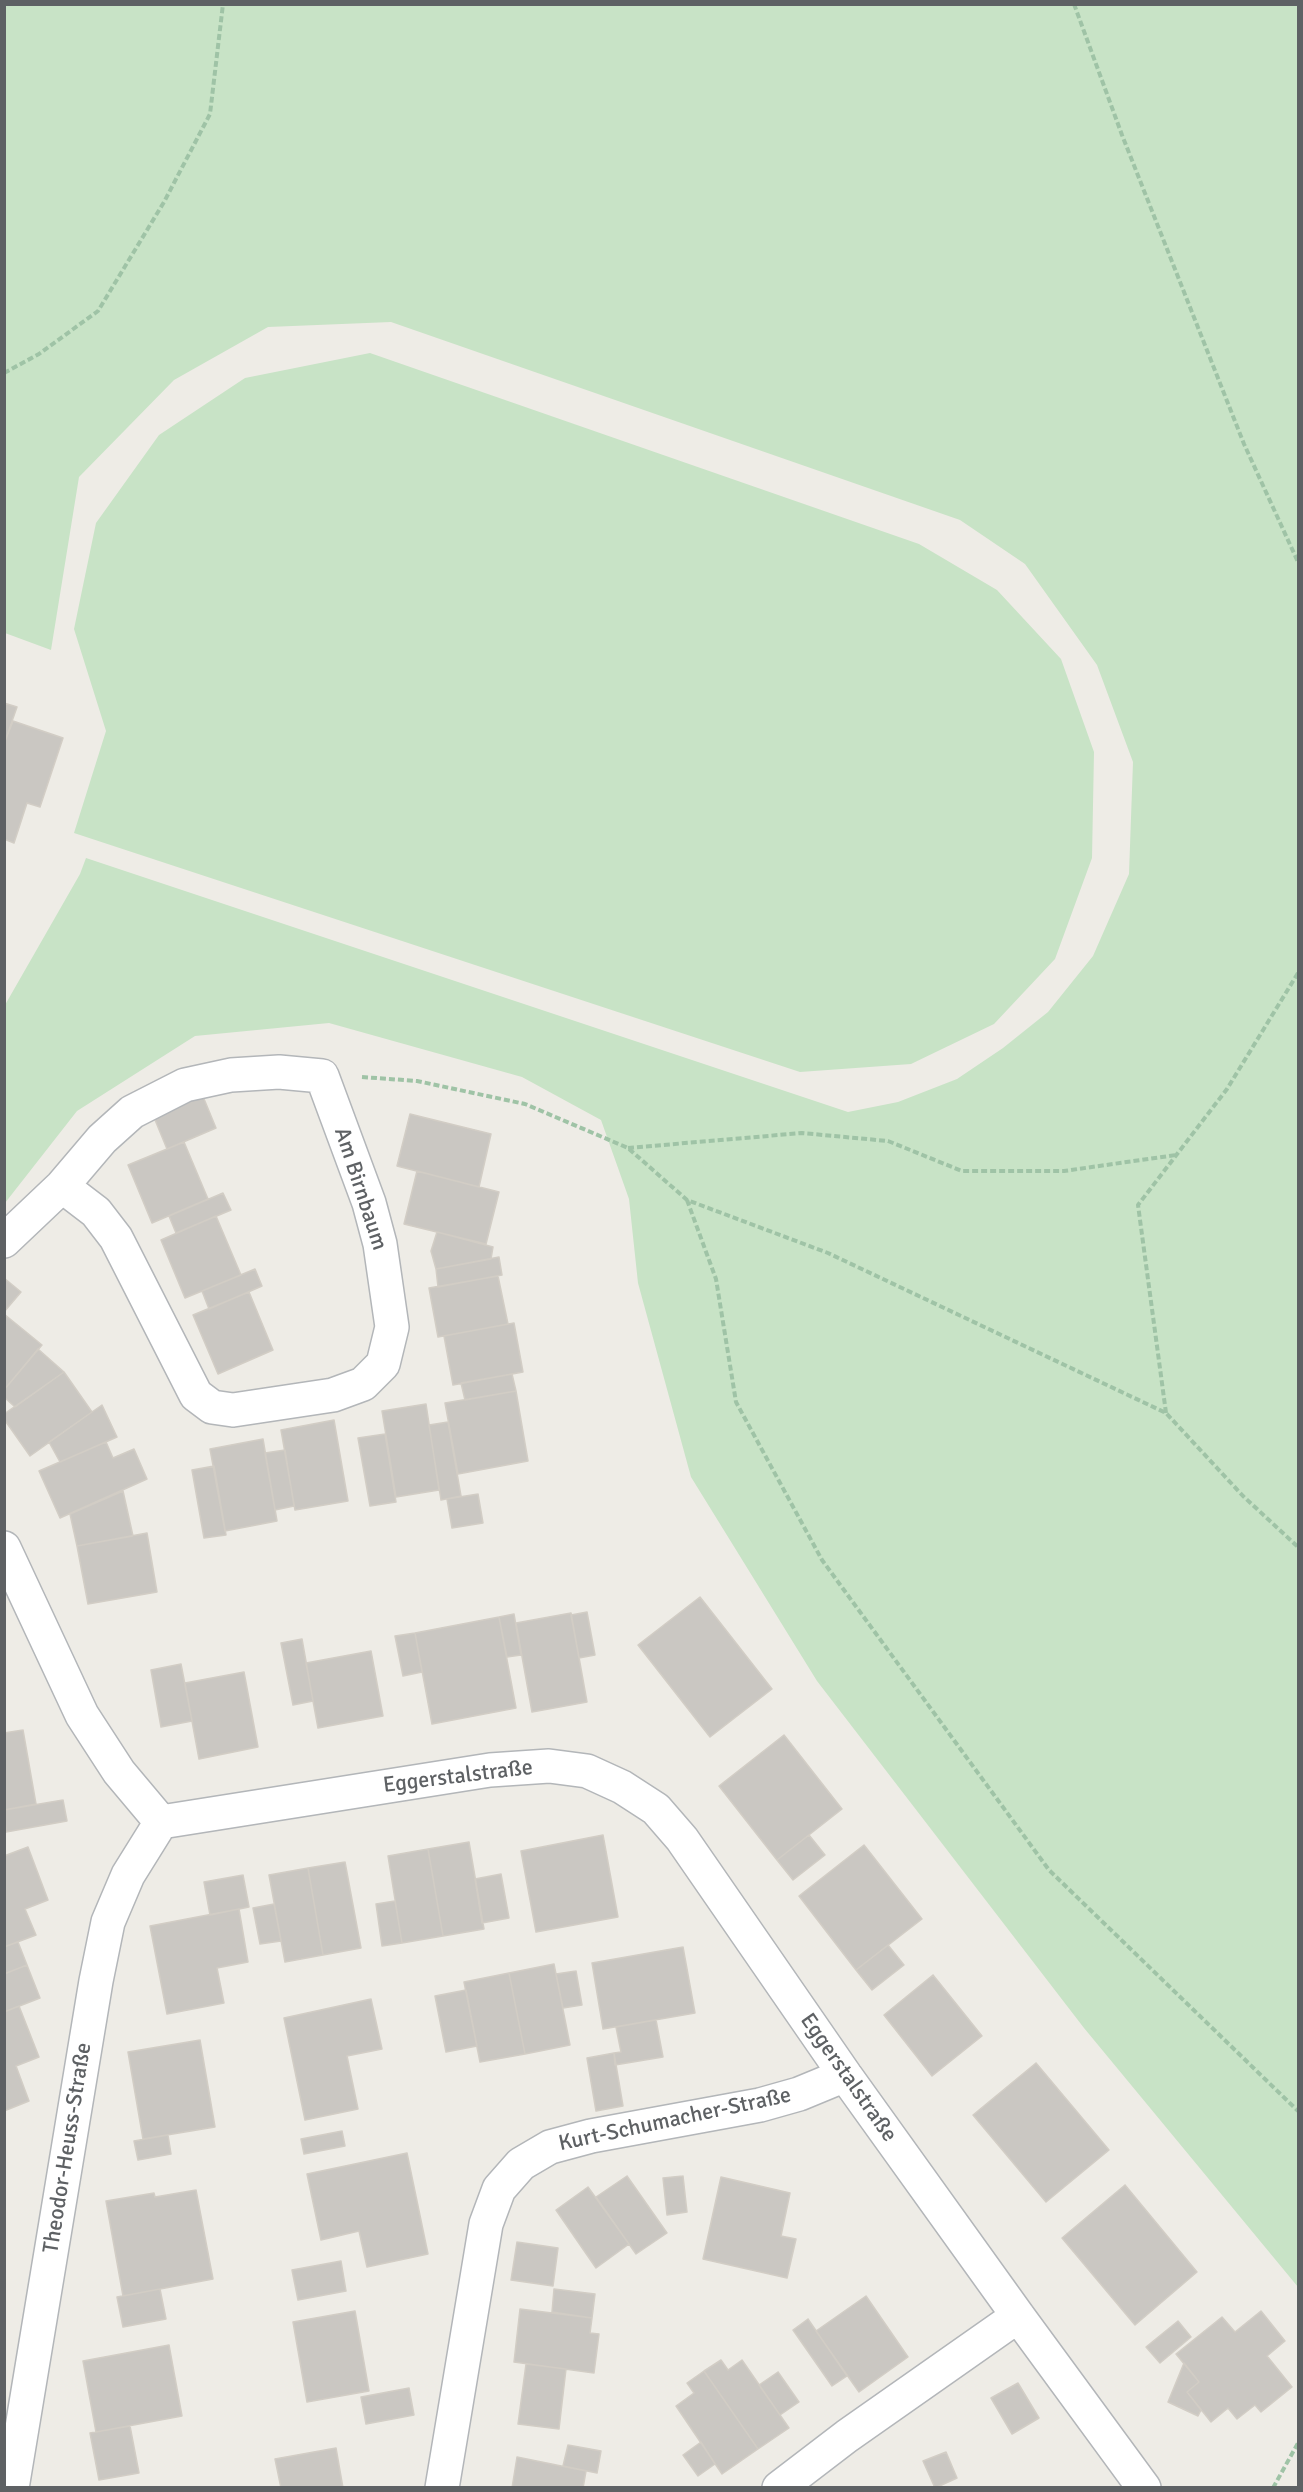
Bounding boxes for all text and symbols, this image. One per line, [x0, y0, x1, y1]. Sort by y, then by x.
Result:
street label: Am Birnbaum [328, 1124, 392, 1254]
street label: Eggerstalstraße [382, 1755, 534, 1799]
street label: Eggerstalstraße [794, 2009, 902, 2147]
street label: Theodor-Heuss-Straße [38, 2041, 98, 2255]
street label: Kurt-Schumacher-Straße [556, 2082, 794, 2158]

